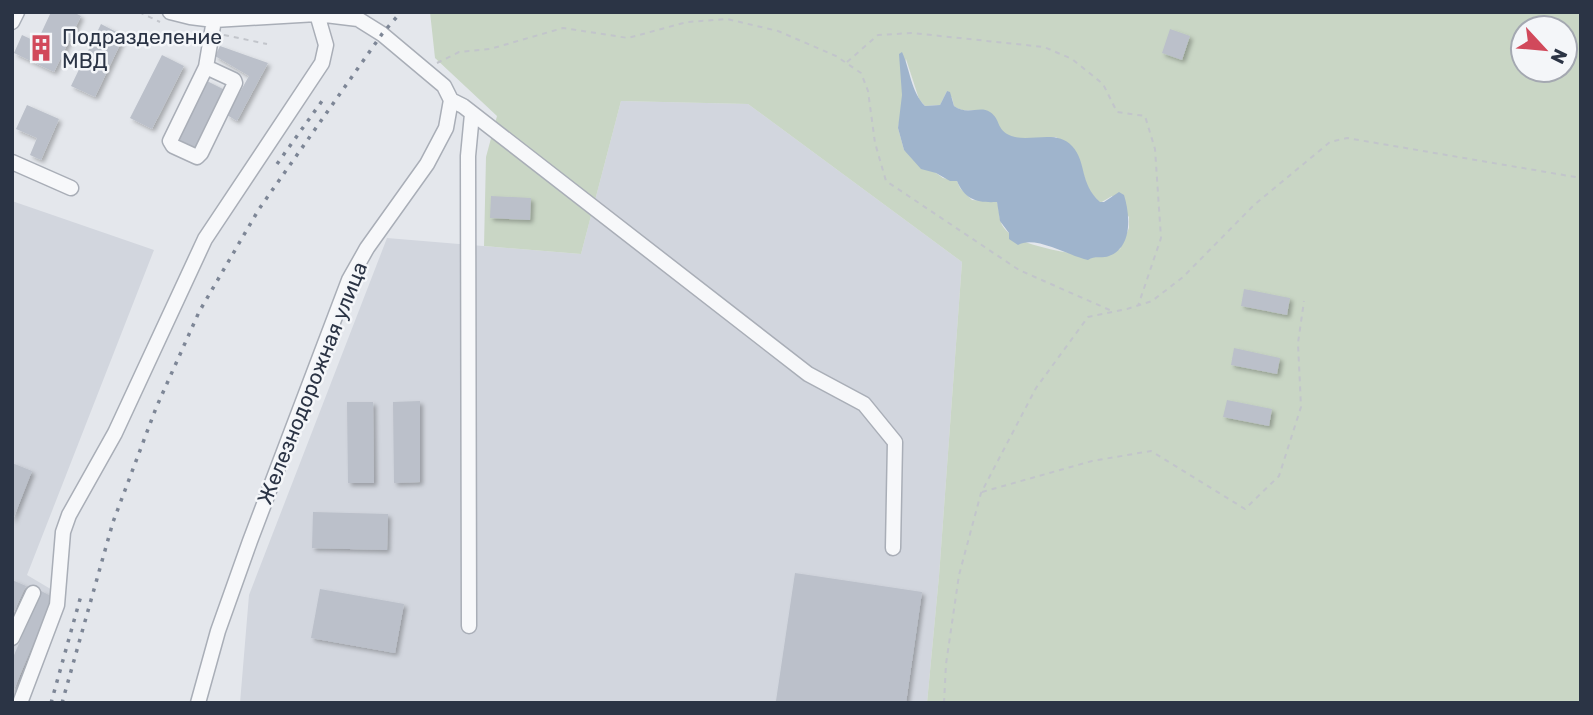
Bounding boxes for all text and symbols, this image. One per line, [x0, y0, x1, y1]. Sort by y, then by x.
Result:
north arrow [1509, 14, 1579, 84]
place label: Подразделение МВД [62, 24, 222, 73]
building icon: Подразделение МВД [26, 33, 56, 63]
text: N [1545, 45, 1572, 67]
street label: Железнодорожная улица [252, 258, 372, 508]

